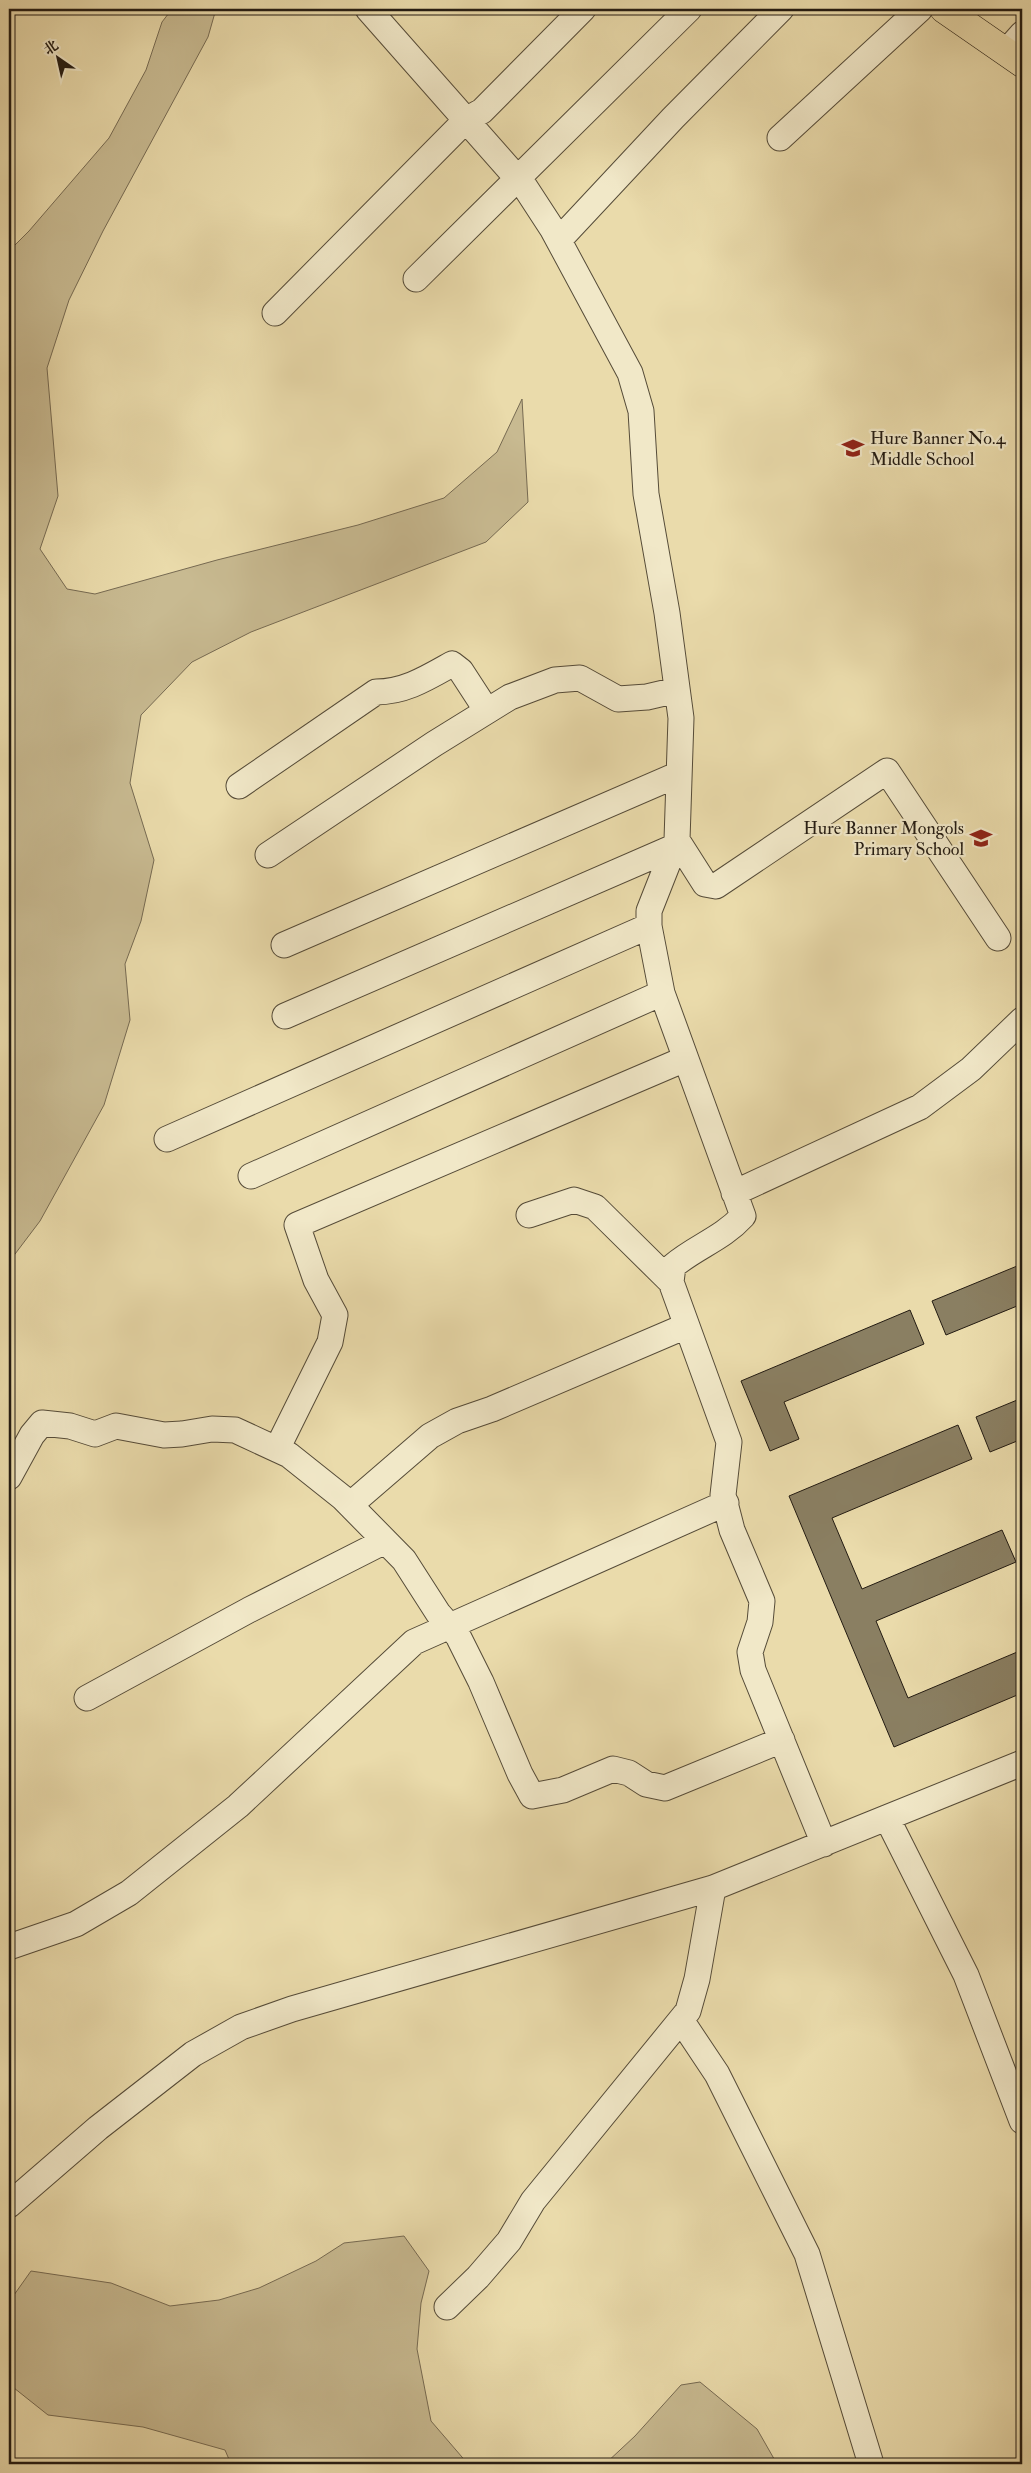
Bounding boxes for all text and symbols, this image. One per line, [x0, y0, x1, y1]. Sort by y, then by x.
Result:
north arrow [32, 32, 82, 82]
text: 北 [40, 37, 62, 59]
place label: Hure Banner No.4 Middle School [870, 427, 1007, 471]
school or university icon: Hure Banner No.4 Middle School [840, 435, 866, 461]
place label: Hure Banner Mongols Primary School [803, 817, 964, 861]
school or university icon: Hure Banner Mongols Primary School [968, 825, 994, 851]

